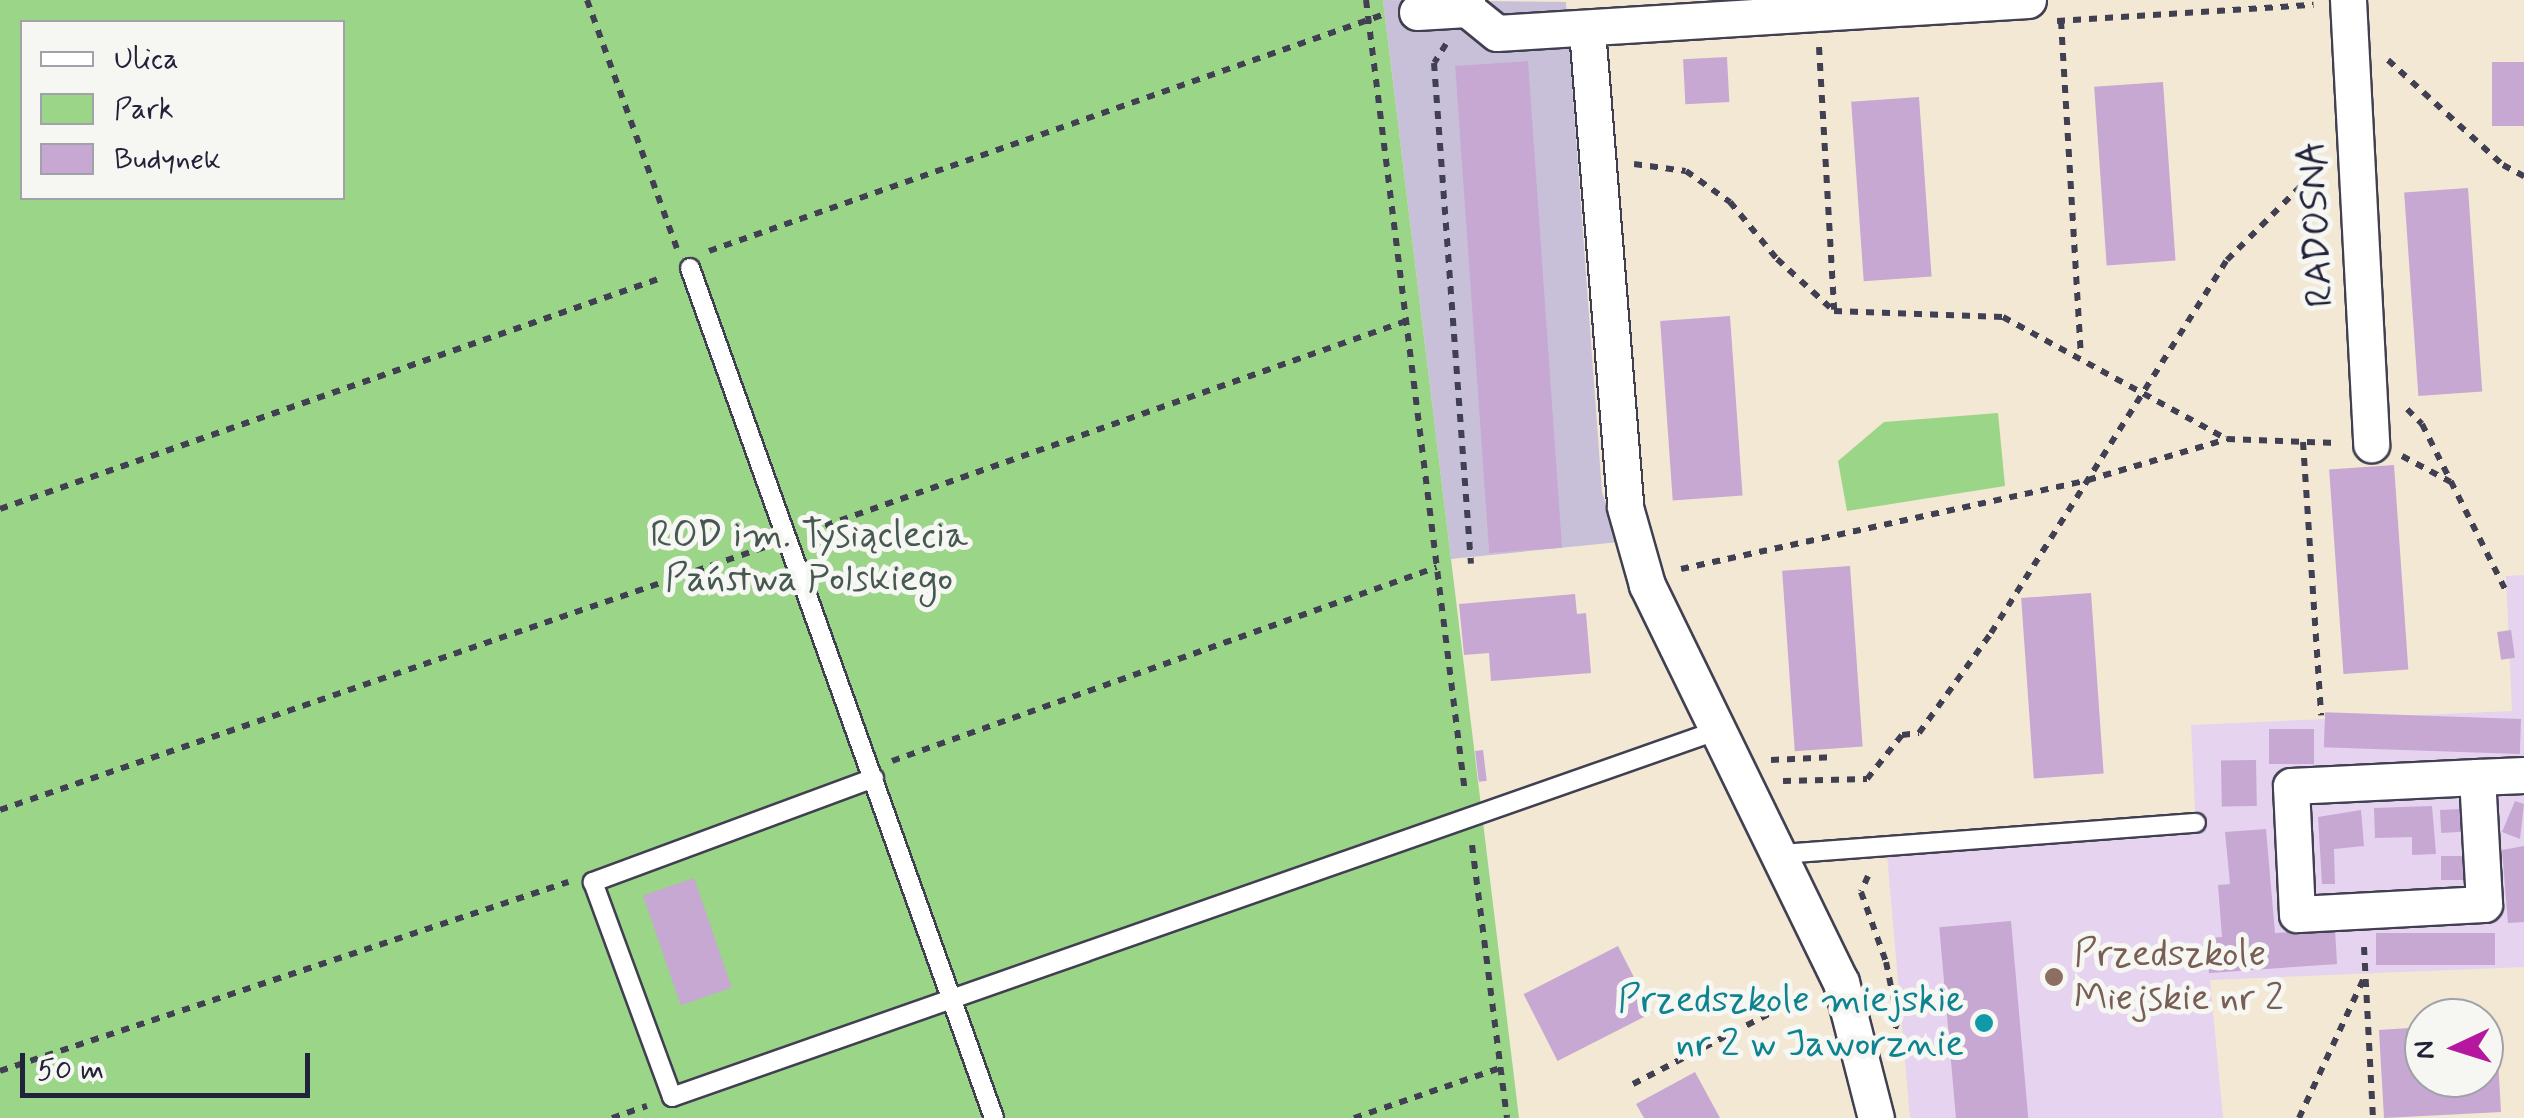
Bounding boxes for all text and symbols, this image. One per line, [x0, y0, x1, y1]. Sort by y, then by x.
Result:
legend [20, 20, 345, 200]
text: Ulica [114, 40, 179, 79]
text: Park [114, 90, 174, 129]
text: Budynek [114, 140, 221, 179]
street label: RADOSNA [2290, 140, 2344, 308]
park label: ROD im. Tysiąclecia Państwa Polskiego [656, 513, 962, 602]
place label: Przedszkole Miejskie nr 2 [2074, 932, 2284, 1022]
marker: Przedszkole Miejskie nr 2 [2043, 966, 2065, 988]
place label: Przedszkole miejskie nr 2 w Jaworznie [1629, 978, 1964, 1068]
north arrow [2404, 998, 2504, 1098]
marker: Przedszkole miejskie nr 2 w Jaworznie [1973, 1012, 1995, 1034]
scale bar [25, 1033, 315, 1095]
text: N [2406, 1039, 2445, 1061]
text: 50 m [37, 1051, 104, 1090]

